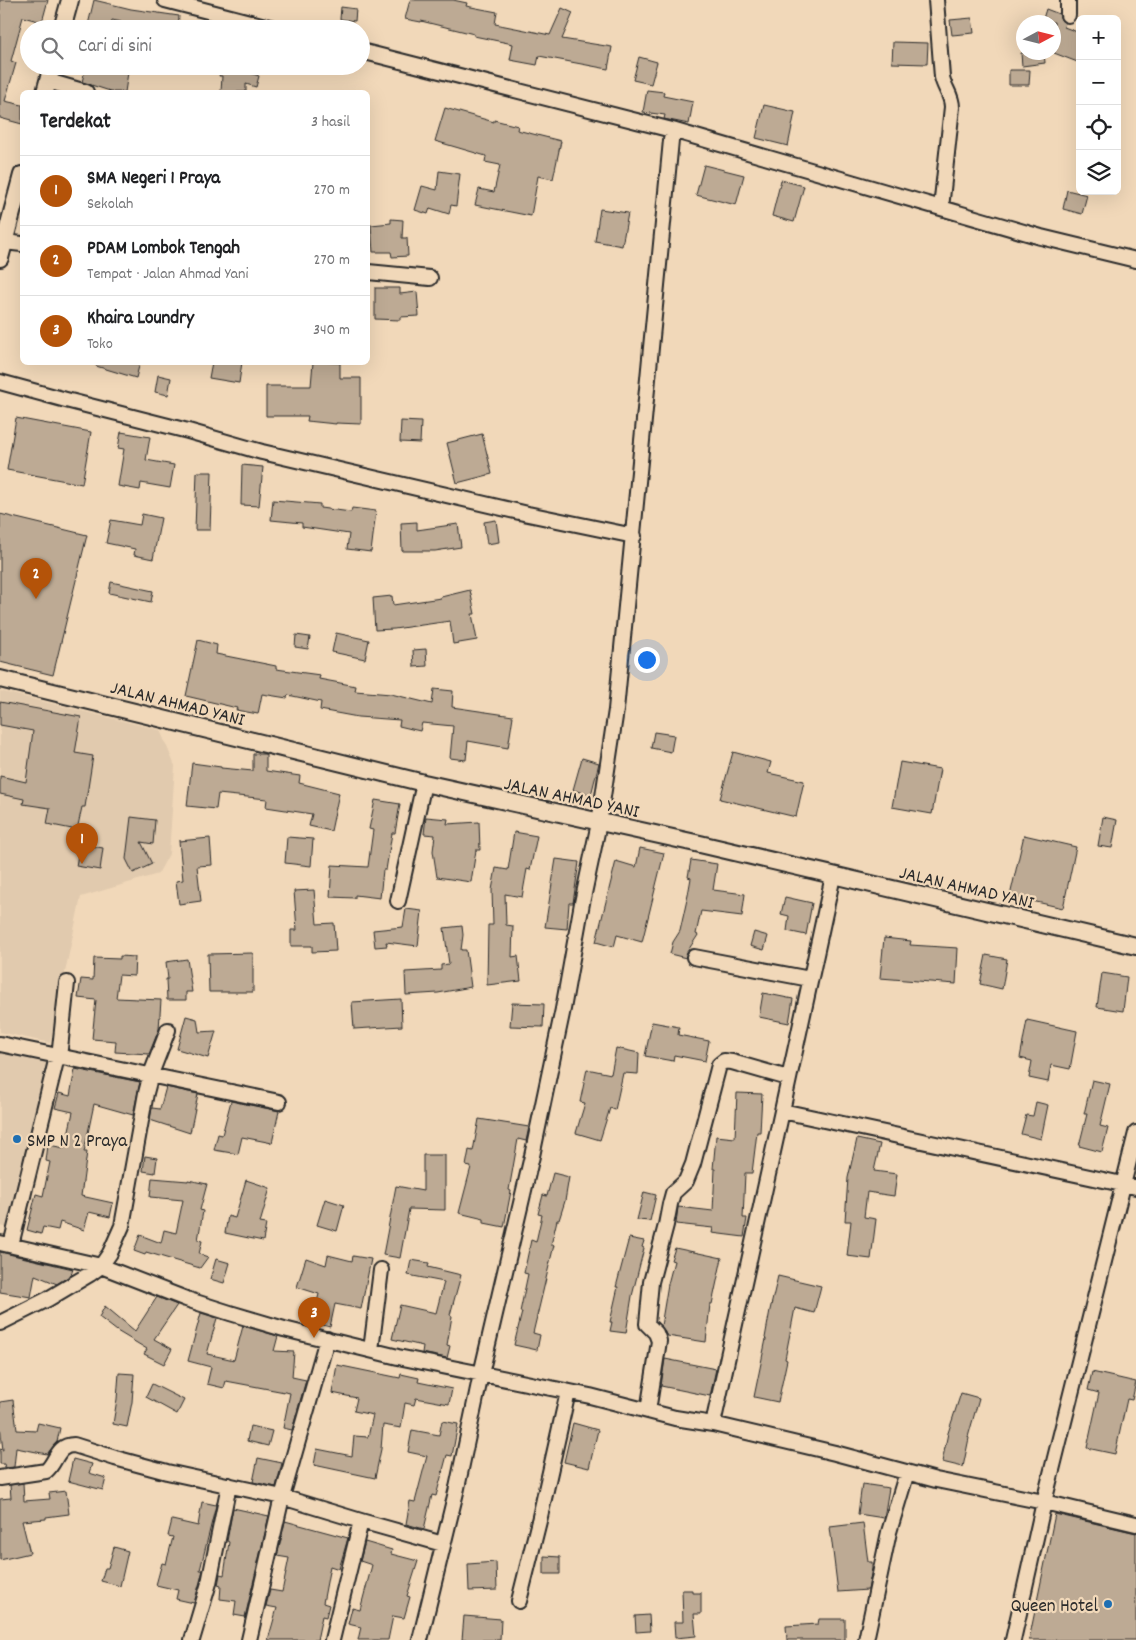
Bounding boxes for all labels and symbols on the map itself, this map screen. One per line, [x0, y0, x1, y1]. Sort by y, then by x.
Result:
north arrow [1016, 15, 1061, 60]
pin: 2 [20, 558, 52, 599]
your location [634, 647, 660, 673]
street label: JALAN AHMAD YANI [107, 676, 247, 735]
street label: JALAN AHMAD YANI [501, 772, 641, 827]
pin: 1 [66, 823, 98, 864]
street label: JALAN AHMAD YANI [896, 861, 1036, 918]
place label: SMP N 2 Praya [27, 1129, 128, 1156]
marker: SMP N 2 Praya [11, 1133, 23, 1145]
pin: 3 [298, 1297, 330, 1338]
place label: Queen Hotel [1011, 1594, 1098, 1621]
marker: Queen Hotel [1102, 1598, 1114, 1610]

